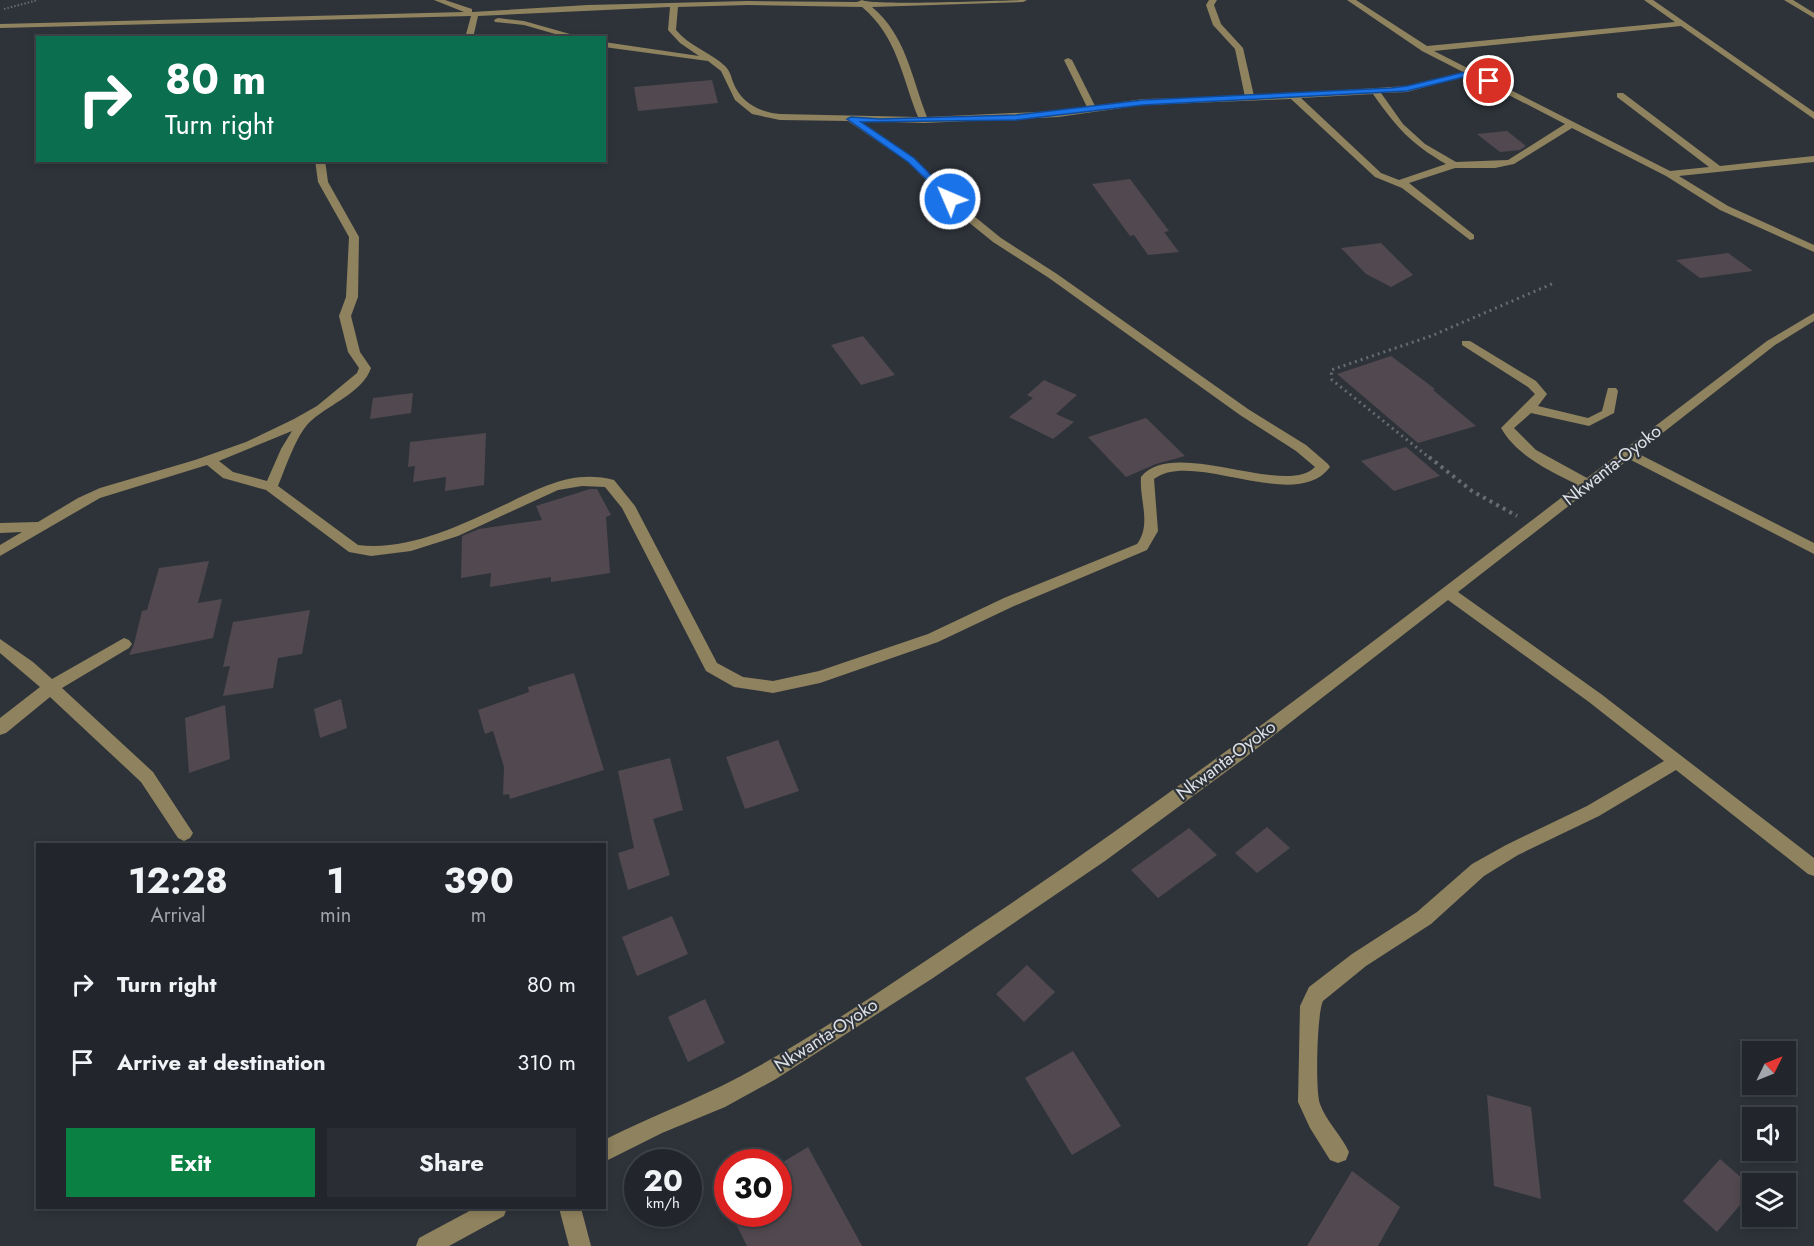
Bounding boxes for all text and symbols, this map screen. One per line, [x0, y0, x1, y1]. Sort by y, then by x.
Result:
text: 80 m [165, 49, 266, 110]
pin [1463, 55, 1514, 106]
icon: right [66, 60, 144, 138]
icon: arrive [1472, 64, 1505, 97]
text: Turn right [165, 105, 273, 144]
position arrow [918, 167, 982, 231]
street label: Nkwanta-Oyoko [1557, 418, 1667, 512]
street label: Nkwanta-Oyoko [1171, 714, 1281, 806]
text: 12:28 [128, 854, 228, 906]
text: 1 [327, 854, 345, 906]
text: 390 [444, 854, 514, 906]
text: Arrival [150, 901, 206, 930]
text: min [320, 901, 351, 930]
text: m [471, 901, 486, 930]
icon: right [66, 968, 99, 1001]
text: Turn right [117, 968, 217, 1000]
text: 80 m [527, 968, 576, 1000]
street label: Nkwanta-Oyoko [769, 992, 883, 1078]
north arrow [1742, 1041, 1796, 1095]
map controls [1742, 1041, 1796, 1227]
icon: arrive [66, 1046, 99, 1079]
text: Arrive at destination [117, 1046, 326, 1078]
text: 310 m [517, 1046, 576, 1078]
button: sound [1742, 1107, 1796, 1161]
button: Exit [66, 1128, 315, 1197]
button: Share [327, 1128, 576, 1197]
speed limit sign: 30 [714, 1149, 792, 1227]
text: 20 [643, 1159, 683, 1202]
button: layers [1742, 1173, 1796, 1227]
text: km/h [646, 1192, 680, 1214]

